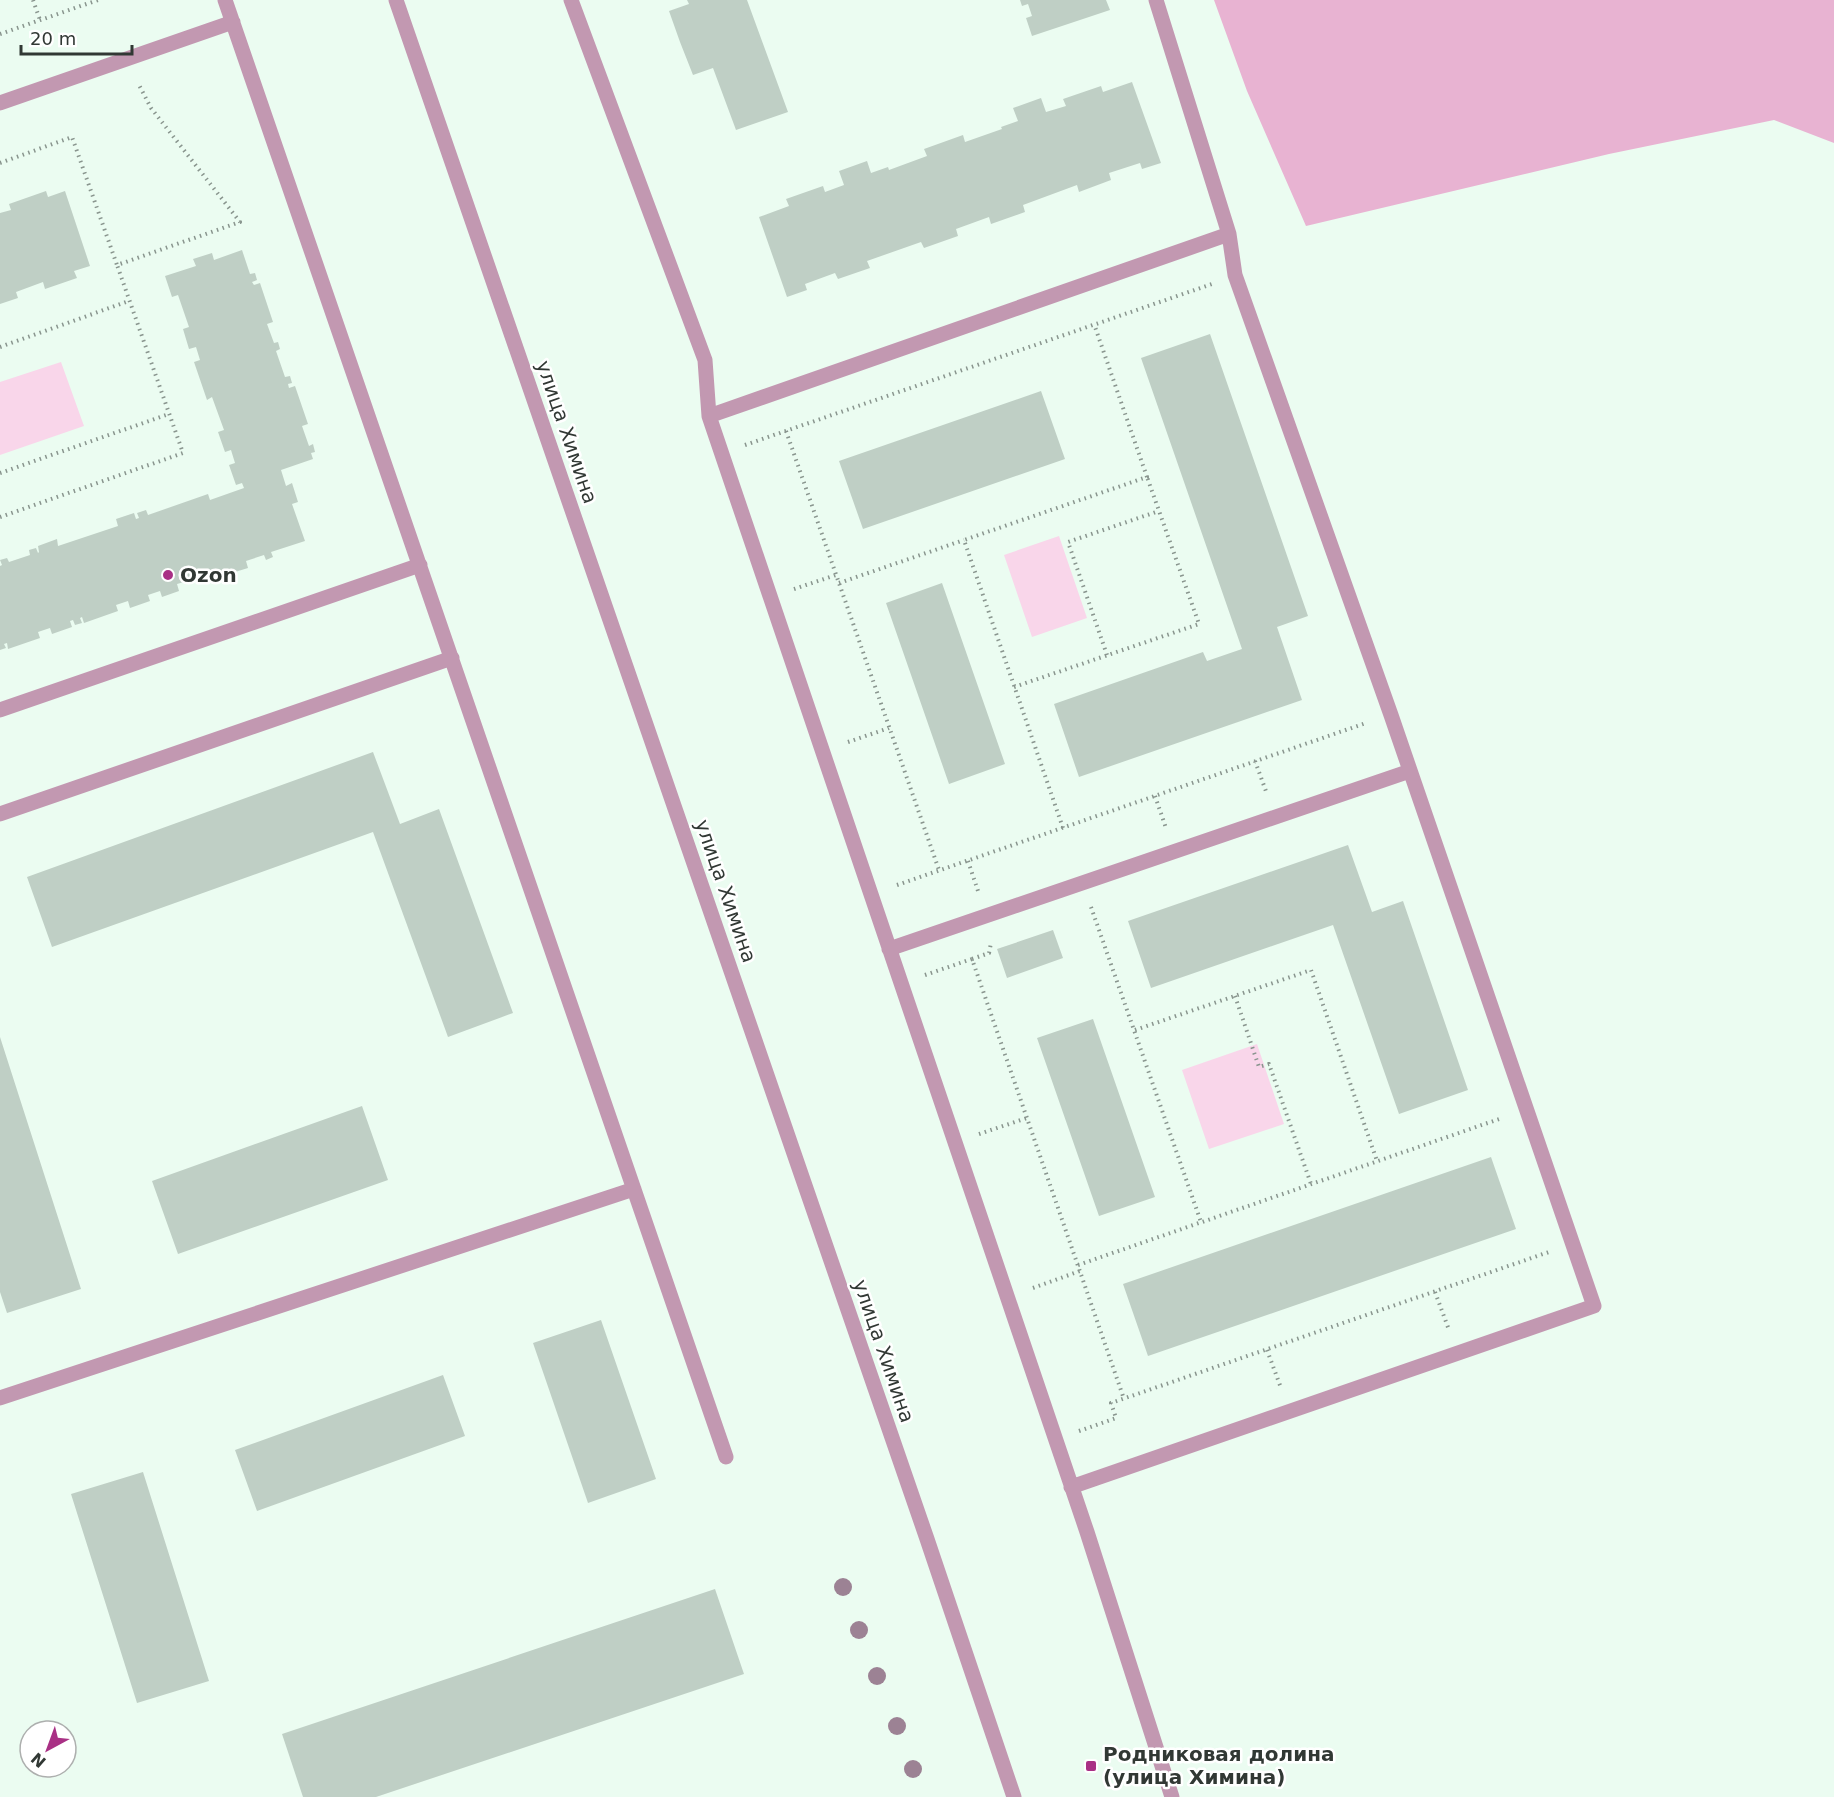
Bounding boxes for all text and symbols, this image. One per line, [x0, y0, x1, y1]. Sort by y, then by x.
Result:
scale bar [21, 18, 132, 56]
text: 20 m [30, 28, 76, 49]
street label: улица Химина [531, 357, 603, 507]
place label: Ozon [180, 563, 237, 587]
marker: Ozon [161, 568, 175, 582]
street label: улица Химина [690, 816, 762, 966]
street label: улица Химина [848, 1276, 920, 1426]
north arrow [18, 1719, 78, 1779]
place label: Родниковая долина (улица Химина) [1103, 1742, 1335, 1789]
text: N [27, 1748, 50, 1772]
marker: Родниковая долина (улица Химина) [1084, 1759, 1098, 1773]

